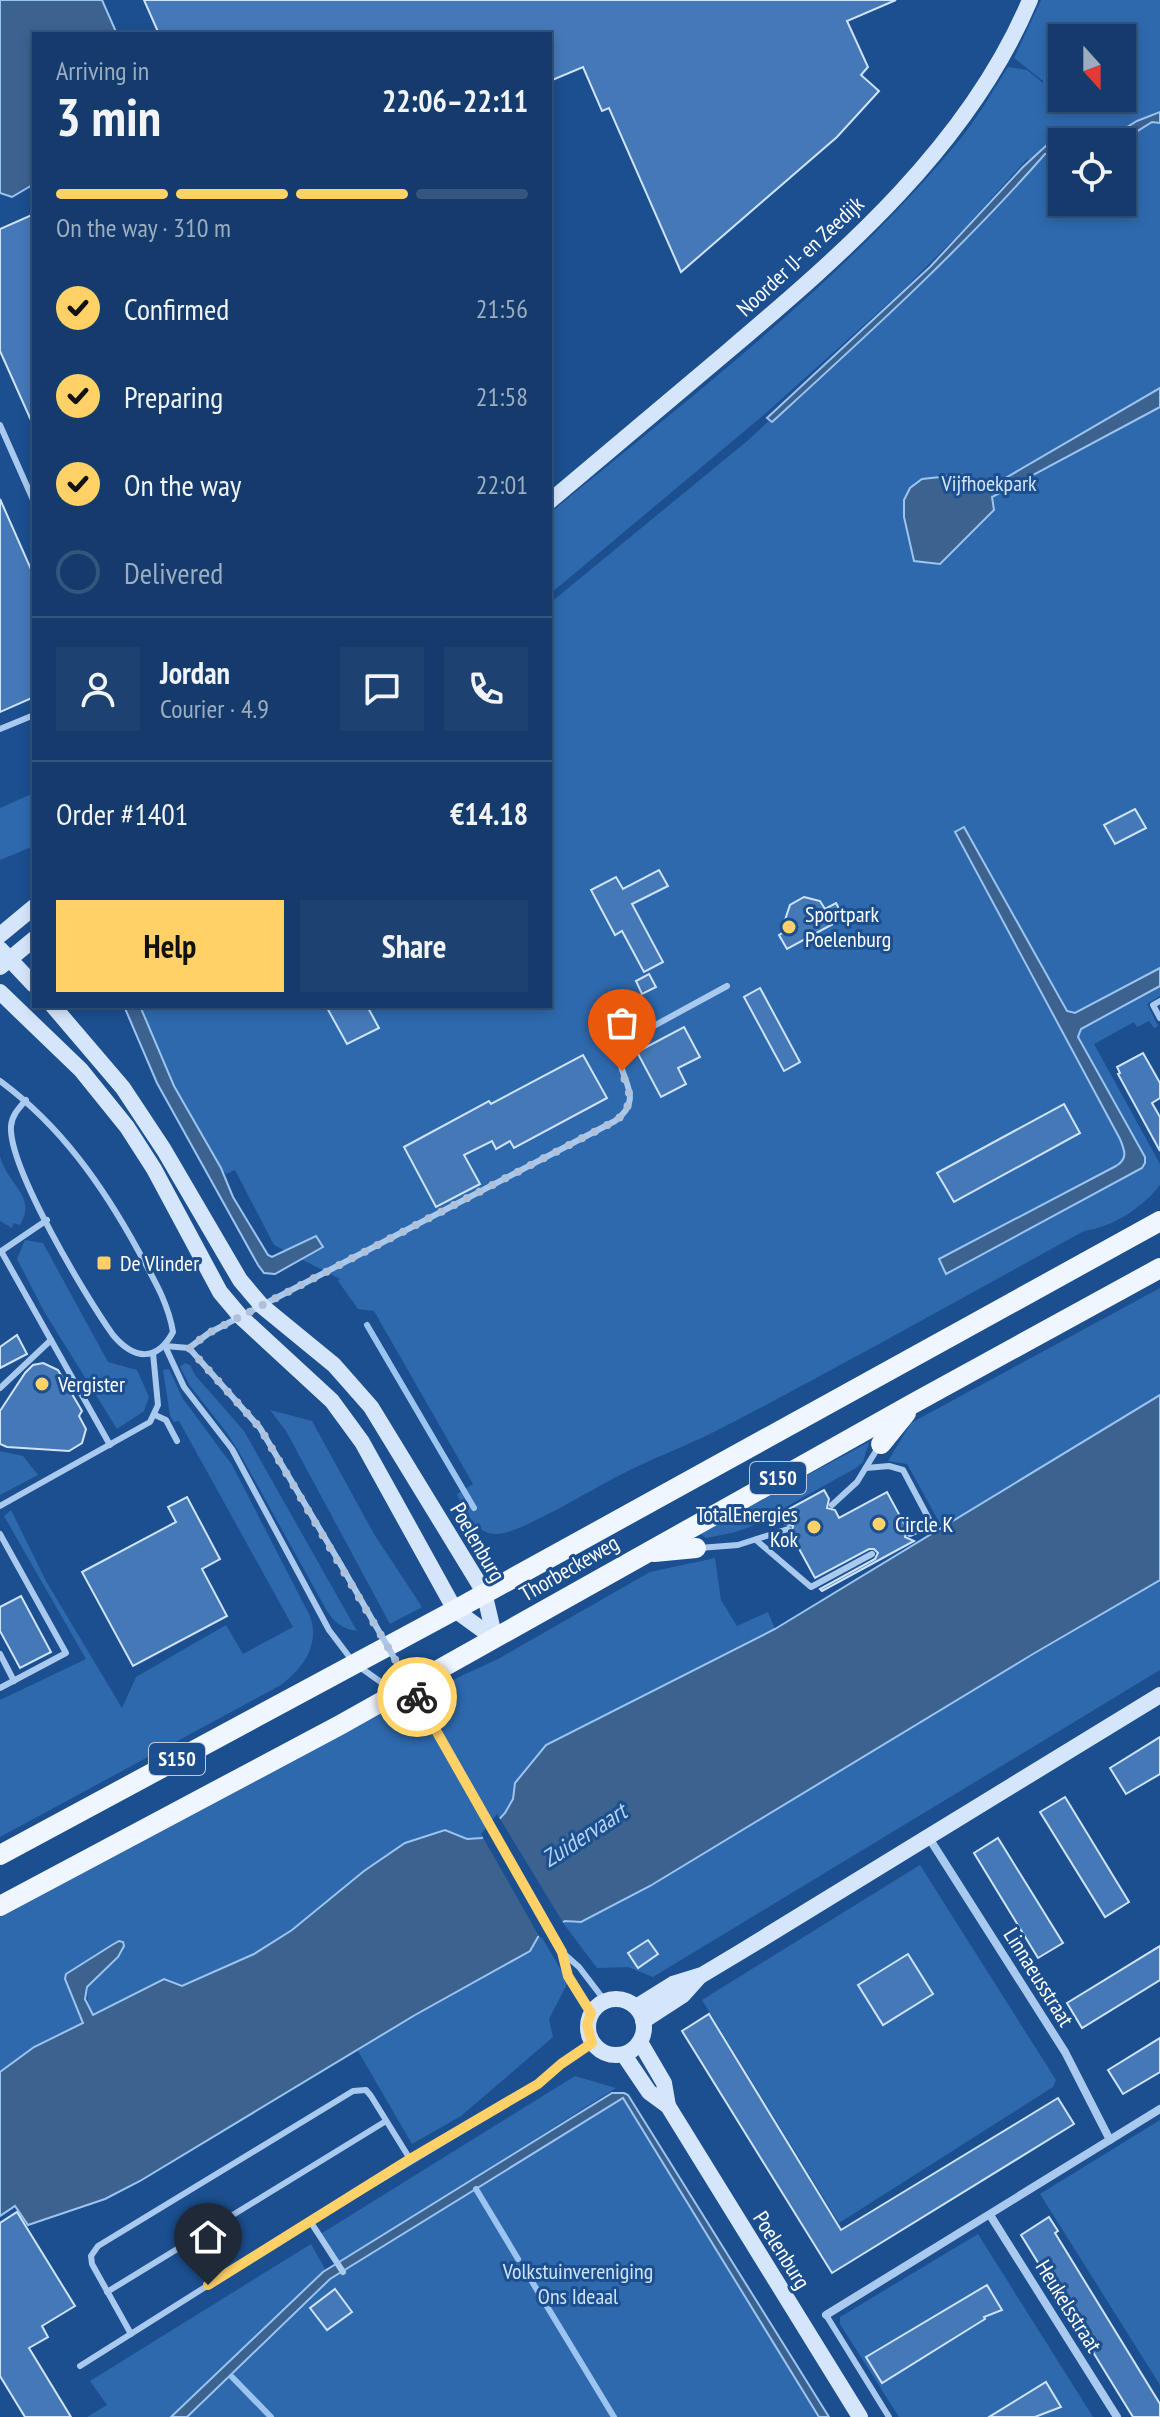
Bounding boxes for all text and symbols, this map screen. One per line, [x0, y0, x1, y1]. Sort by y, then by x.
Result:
north arrow [1048, 24, 1136, 112]
map controls [1048, 24, 1136, 216]
text: Arriving in [56, 54, 149, 87]
text: 22:06–22:11 [382, 81, 528, 120]
text: 3 min [56, 83, 161, 150]
button: locate [1048, 128, 1136, 216]
street label: Noorder IJ- en Zeedijk [731, 190, 870, 322]
text: On the way · 310 m [56, 211, 231, 244]
icon: check [56, 286, 100, 330]
text: Confirmed [124, 289, 229, 328]
text: 21:56 [476, 292, 528, 325]
icon: check [56, 374, 100, 418]
text: Preparing [124, 377, 223, 416]
text: 21:58 [476, 380, 528, 413]
icon: check [56, 462, 100, 506]
text: On the way [124, 465, 241, 504]
text: 22:01 [476, 468, 528, 501]
park label: Vijfhoekpark [940, 469, 1037, 497]
text: Delivered [124, 553, 223, 592]
button: person [56, 647, 140, 731]
button: chat [340, 647, 424, 731]
button: phone [444, 647, 528, 731]
text: Jordan [160, 653, 230, 692]
text: Courier · 4.9 [160, 692, 269, 725]
text: Order #1401 [56, 794, 188, 833]
text: €14.18 [450, 794, 528, 833]
button: Help [56, 900, 284, 992]
button: Share [300, 900, 528, 992]
place label: Sportpark Poelenburg [805, 900, 891, 953]
marker: Sportpark Poelenburg [780, 918, 798, 936]
pin [588, 989, 656, 1071]
icon: bag [600, 1001, 644, 1045]
place label: De Vlinder [120, 1249, 199, 1277]
marker: De Vlinder [95, 1254, 113, 1272]
place label: Vergister [57, 1370, 125, 1398]
marker: Vergister [33, 1375, 51, 1393]
road number: S150 [750, 1462, 806, 1494]
street label: Poelenburg [444, 1498, 512, 1586]
place label: TotalEnergies Kok [696, 1500, 798, 1553]
place label: Circle K [895, 1510, 954, 1538]
marker: Circle K [870, 1515, 888, 1533]
marker: TotalEnergies Kok [805, 1518, 823, 1536]
street label: Thorbeckeweg [514, 1528, 624, 1608]
courier [377, 1657, 457, 1737]
icon: bike [395, 1675, 439, 1719]
road number: S150 [149, 1743, 205, 1775]
water label: Zuidervaart [536, 1795, 634, 1874]
street label: Linnaeusstraat [998, 1922, 1080, 2032]
pin [174, 2203, 242, 2285]
street label: Poelenburg [747, 2206, 817, 2294]
icon: home [186, 2215, 230, 2259]
street label: Heukelsstraat [1030, 2255, 1108, 2357]
park label: Volkstuinvereniging Ons Ideaal [502, 2257, 653, 2310]

